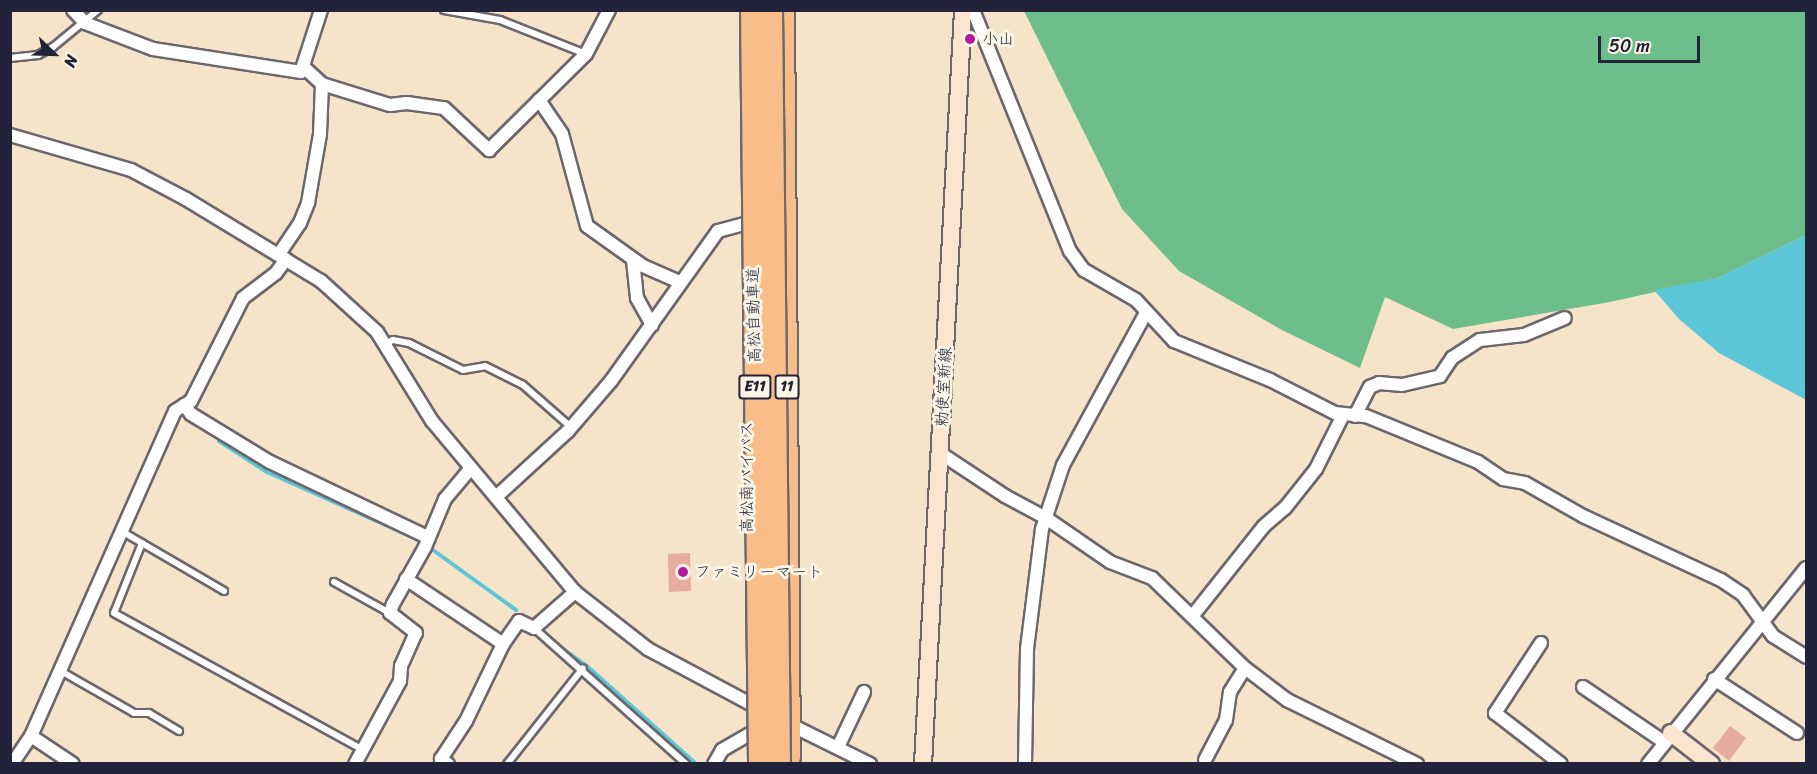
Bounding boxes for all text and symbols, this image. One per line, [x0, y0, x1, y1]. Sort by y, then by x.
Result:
north arrow [24, 24, 84, 84]
scale bar [1601, 24, 1703, 62]
place label: 小山 [982, 29, 1014, 49]
text: 50 m [1609, 30, 1650, 62]
marker: 小山 [963, 32, 977, 46]
text: N [56, 50, 87, 72]
street label: 高松自動車道 [744, 267, 764, 363]
street label: 勅使室新線 [932, 347, 956, 427]
road number: E11 [737, 375, 773, 399]
road number: 11 [774, 375, 800, 399]
street label: 高松南バイパス [737, 421, 757, 533]
place label: ファミリーマート [695, 562, 823, 582]
marker: ファミリーマート [676, 565, 690, 579]

